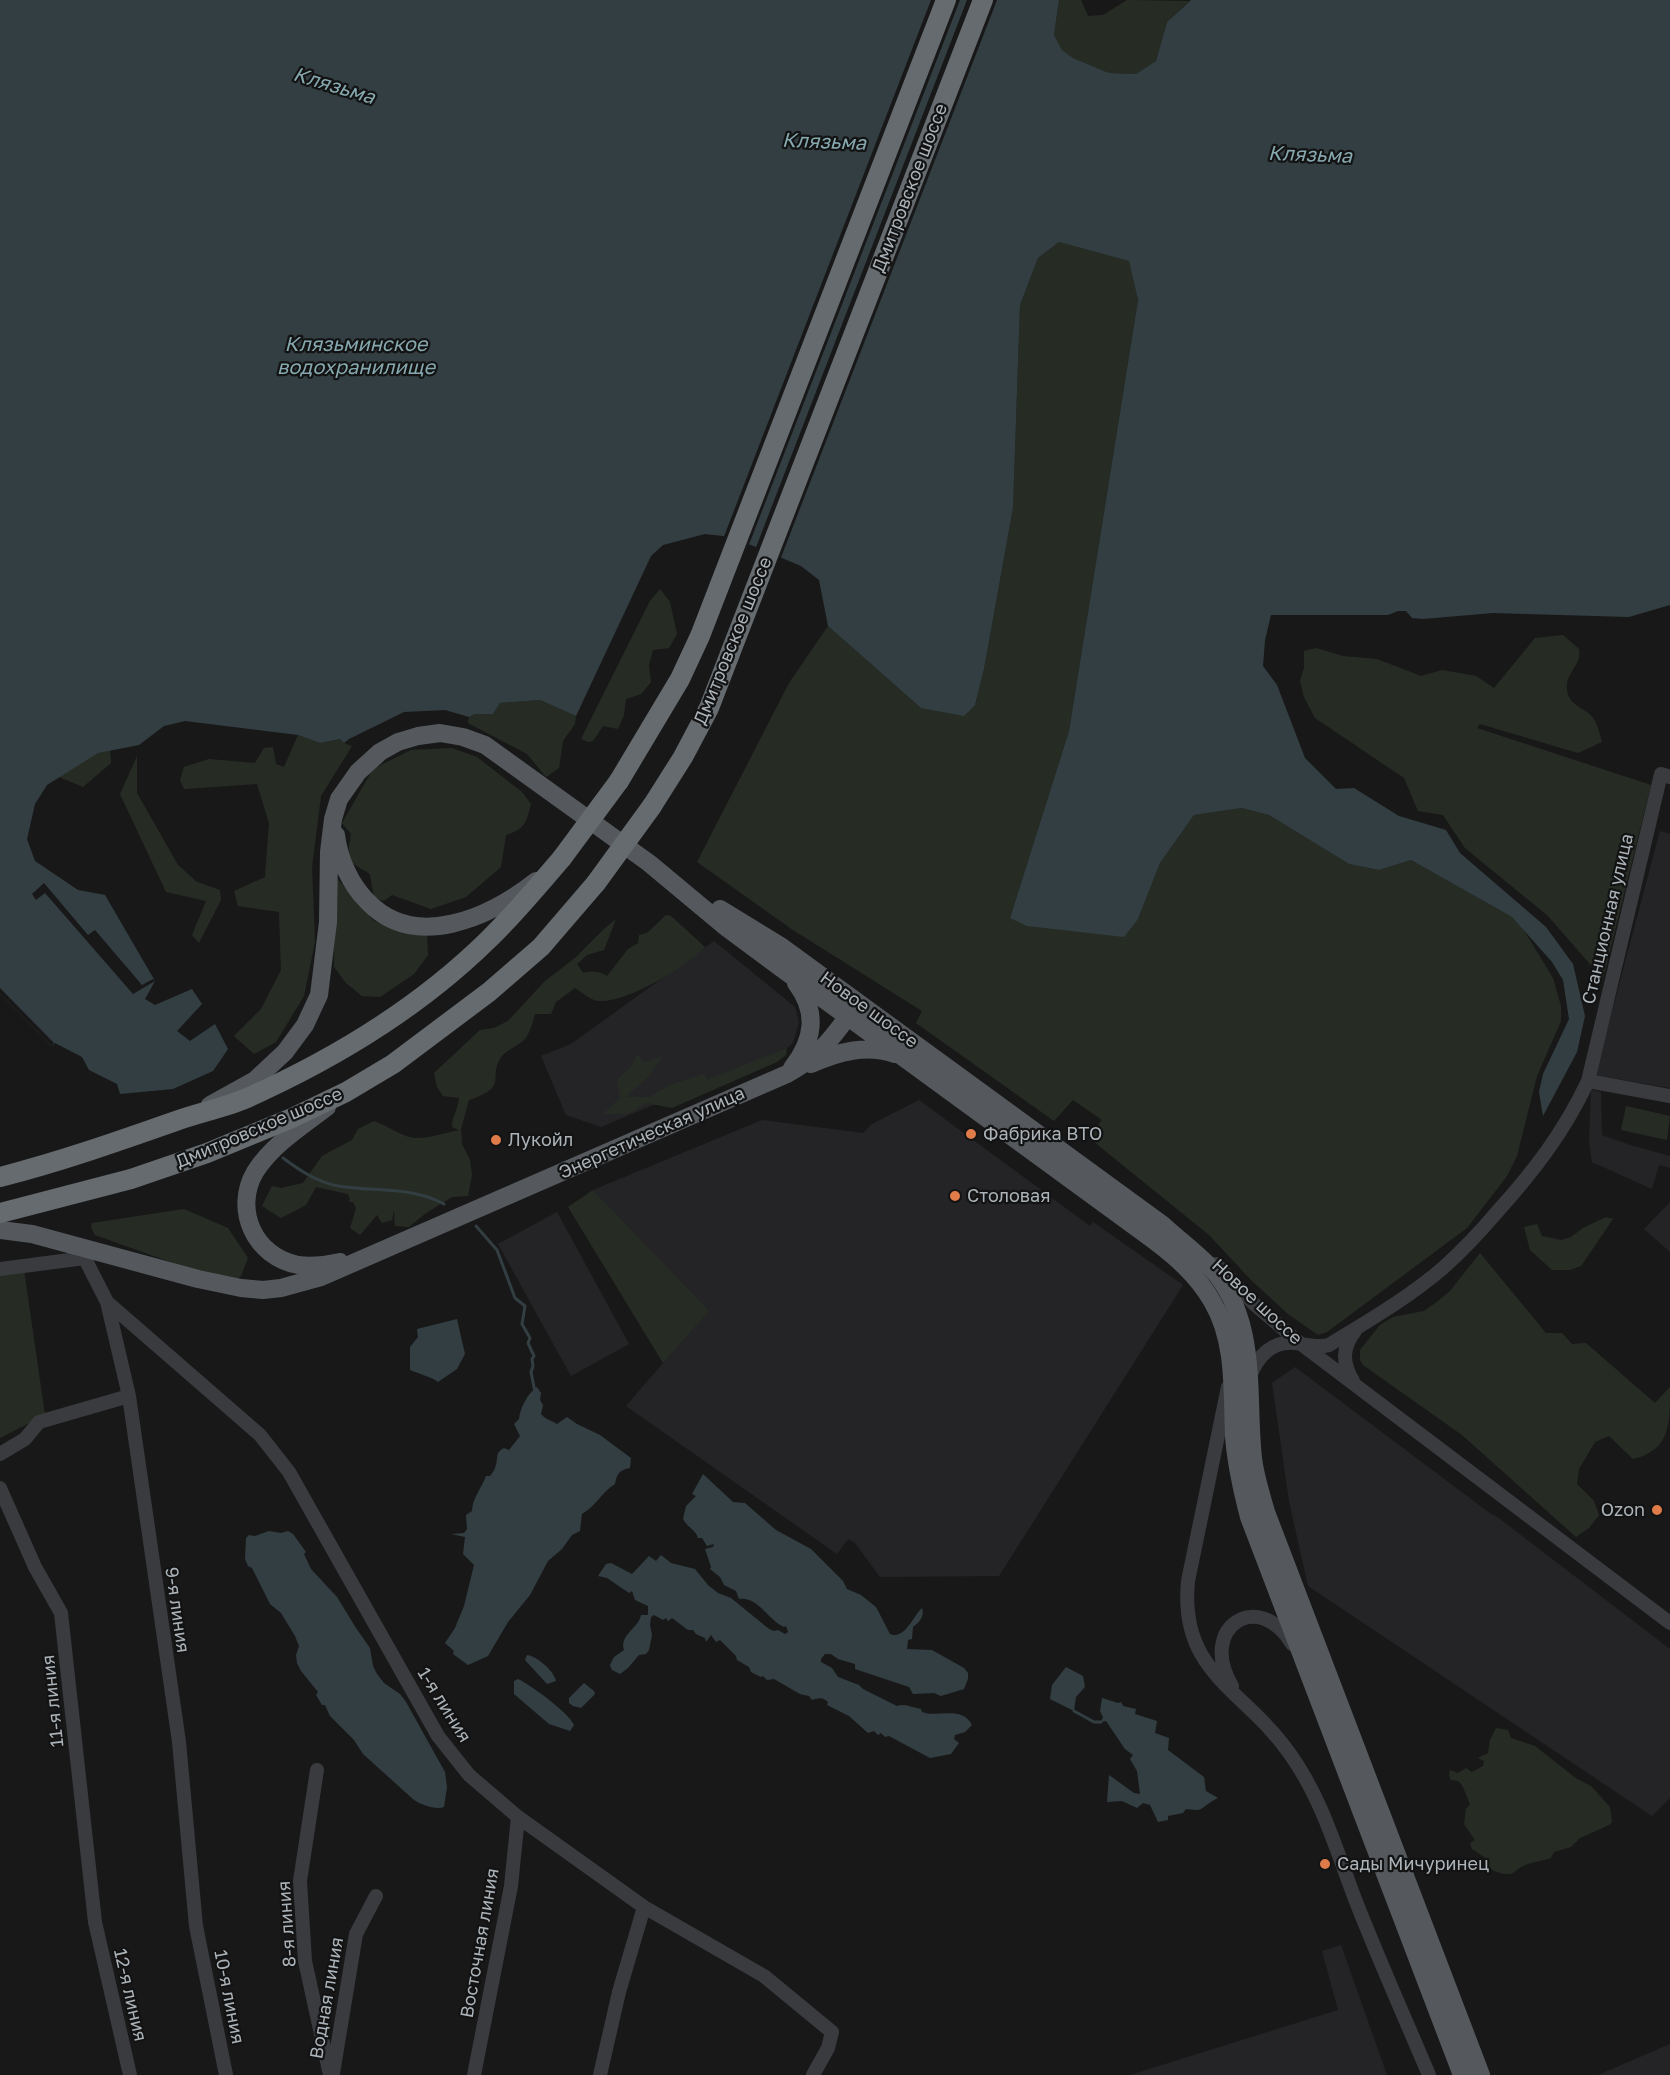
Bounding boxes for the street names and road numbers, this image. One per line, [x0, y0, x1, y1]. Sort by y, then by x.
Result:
street label: Дмитровское шоссе [868, 101, 952, 275]
street label: Дмитровское шоссе [689, 554, 777, 728]
street label: Станционная улица [1578, 832, 1638, 1006]
street label: Новое шоссе [816, 967, 922, 1053]
street label: Энергетическая улица [556, 1082, 748, 1184]
street label: Дмитровское шоссе [172, 1083, 346, 1173]
street label: Новое шоссе [1207, 1255, 1307, 1349]
street label: 9-я линия [160, 1566, 194, 1654]
street label: 11-я линия [37, 1654, 69, 1748]
street label: 1-я линия [413, 1664, 475, 1746]
street label: Восточная линия [456, 1866, 504, 2020]
street label: 8-я линия [273, 1880, 301, 1968]
street label: Водная линия [306, 1935, 348, 2061]
street label: 12-я линия [109, 1947, 151, 2043]
street label: 10-я линия [209, 1948, 249, 2046]

